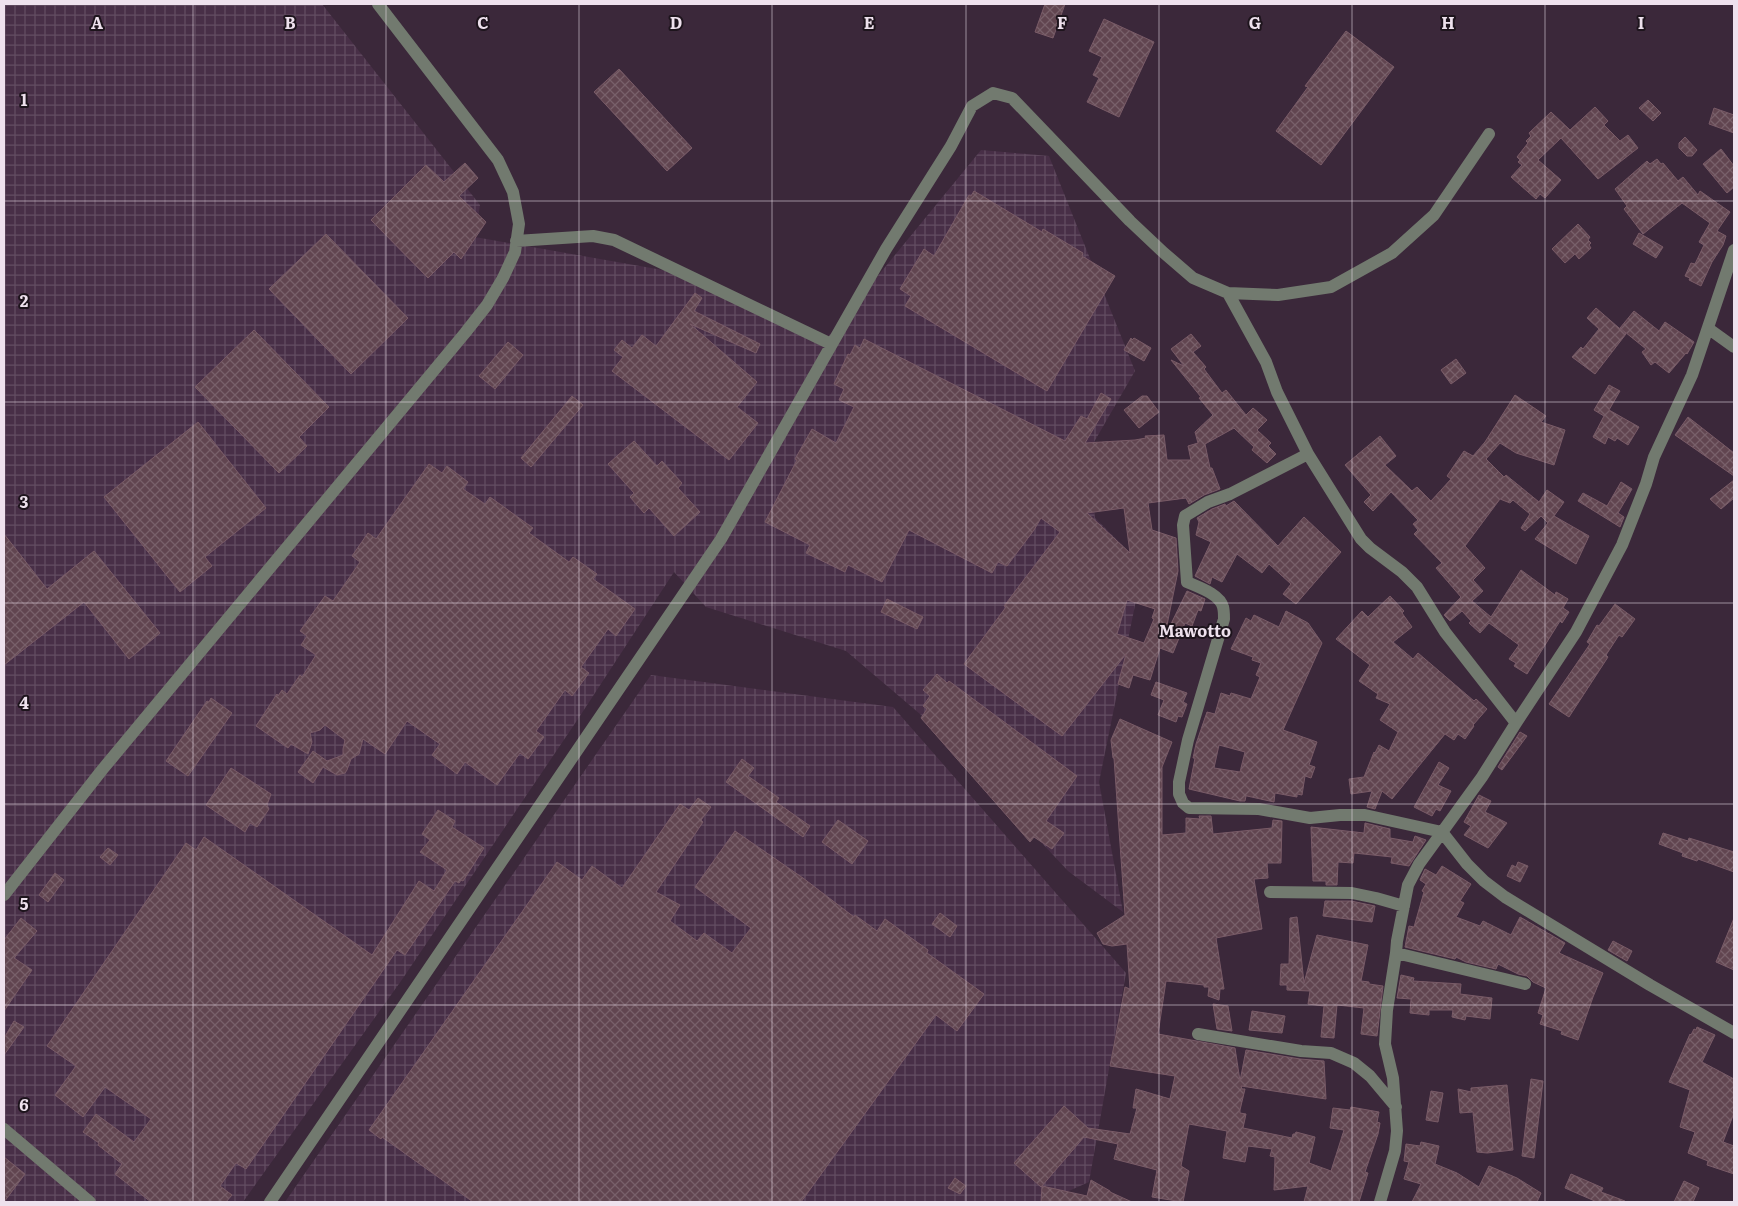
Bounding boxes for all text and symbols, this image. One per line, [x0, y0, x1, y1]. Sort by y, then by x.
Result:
text: A [91, 10, 103, 34]
text: B [284, 10, 296, 34]
text: C [477, 10, 489, 34]
text: D [670, 10, 682, 34]
text: E [864, 10, 875, 34]
text: F [1057, 10, 1067, 34]
text: G [1249, 10, 1261, 34]
text: H [1441, 10, 1455, 34]
text: I [1638, 10, 1644, 34]
text: 1 [21, 87, 28, 111]
text: 2 [20, 288, 29, 312]
text: 3 [20, 489, 29, 513]
district label: Mawotto [1159, 618, 1231, 642]
text: 4 [19, 690, 29, 714]
text: 5 [20, 891, 29, 915]
text: 6 [19, 1092, 29, 1116]

